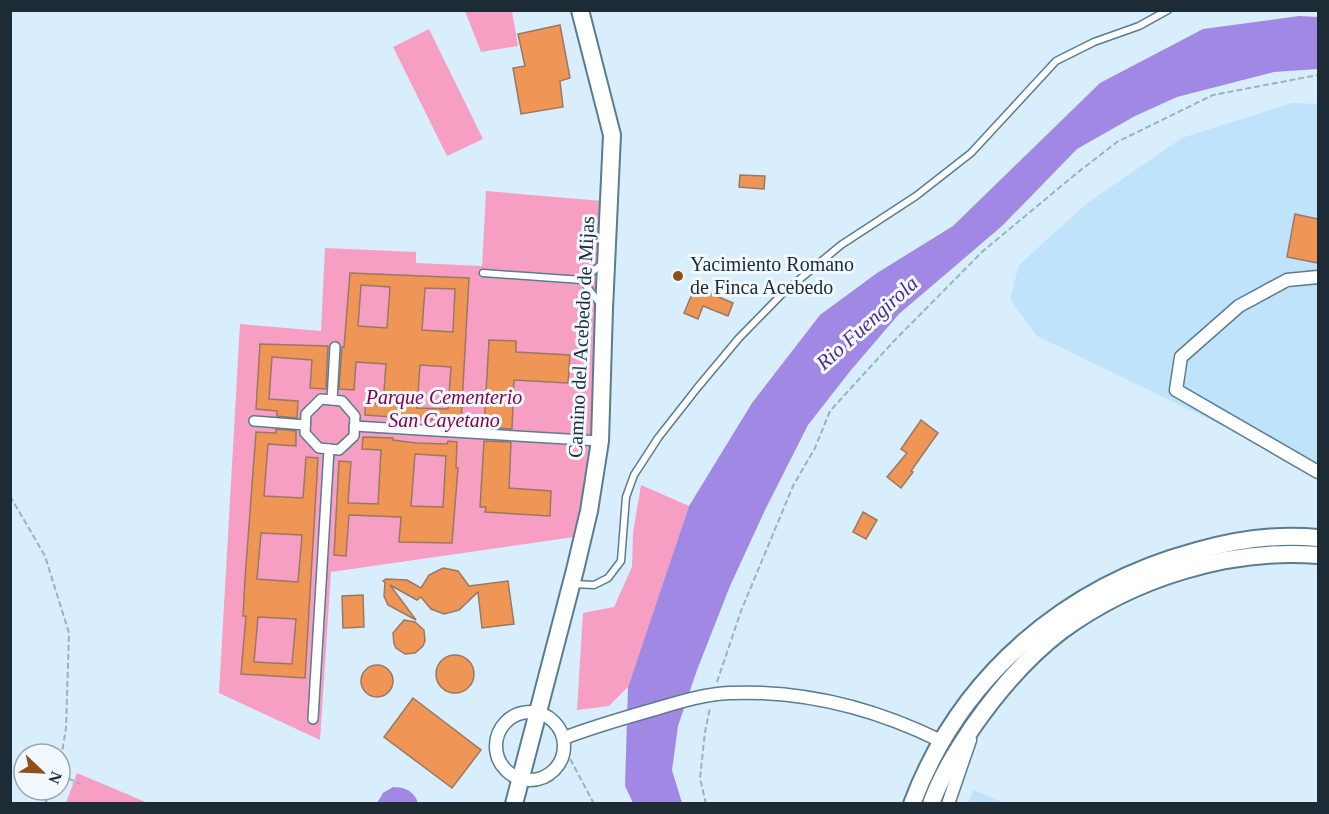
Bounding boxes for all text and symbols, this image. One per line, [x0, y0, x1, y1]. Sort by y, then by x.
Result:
street label: Camino del Acebedo de Mijas [564, 215, 599, 459]
place label: Yacimiento Romano de Finca Acebedo [690, 253, 854, 298]
marker: Yacimiento Romano de Finca Acebedo [671, 269, 685, 283]
water label: Rio Fuengirola [811, 271, 923, 375]
park label: Parque Cementerio San Cayetano [365, 386, 522, 432]
north arrow [12, 742, 72, 802]
text: N [45, 769, 65, 787]

